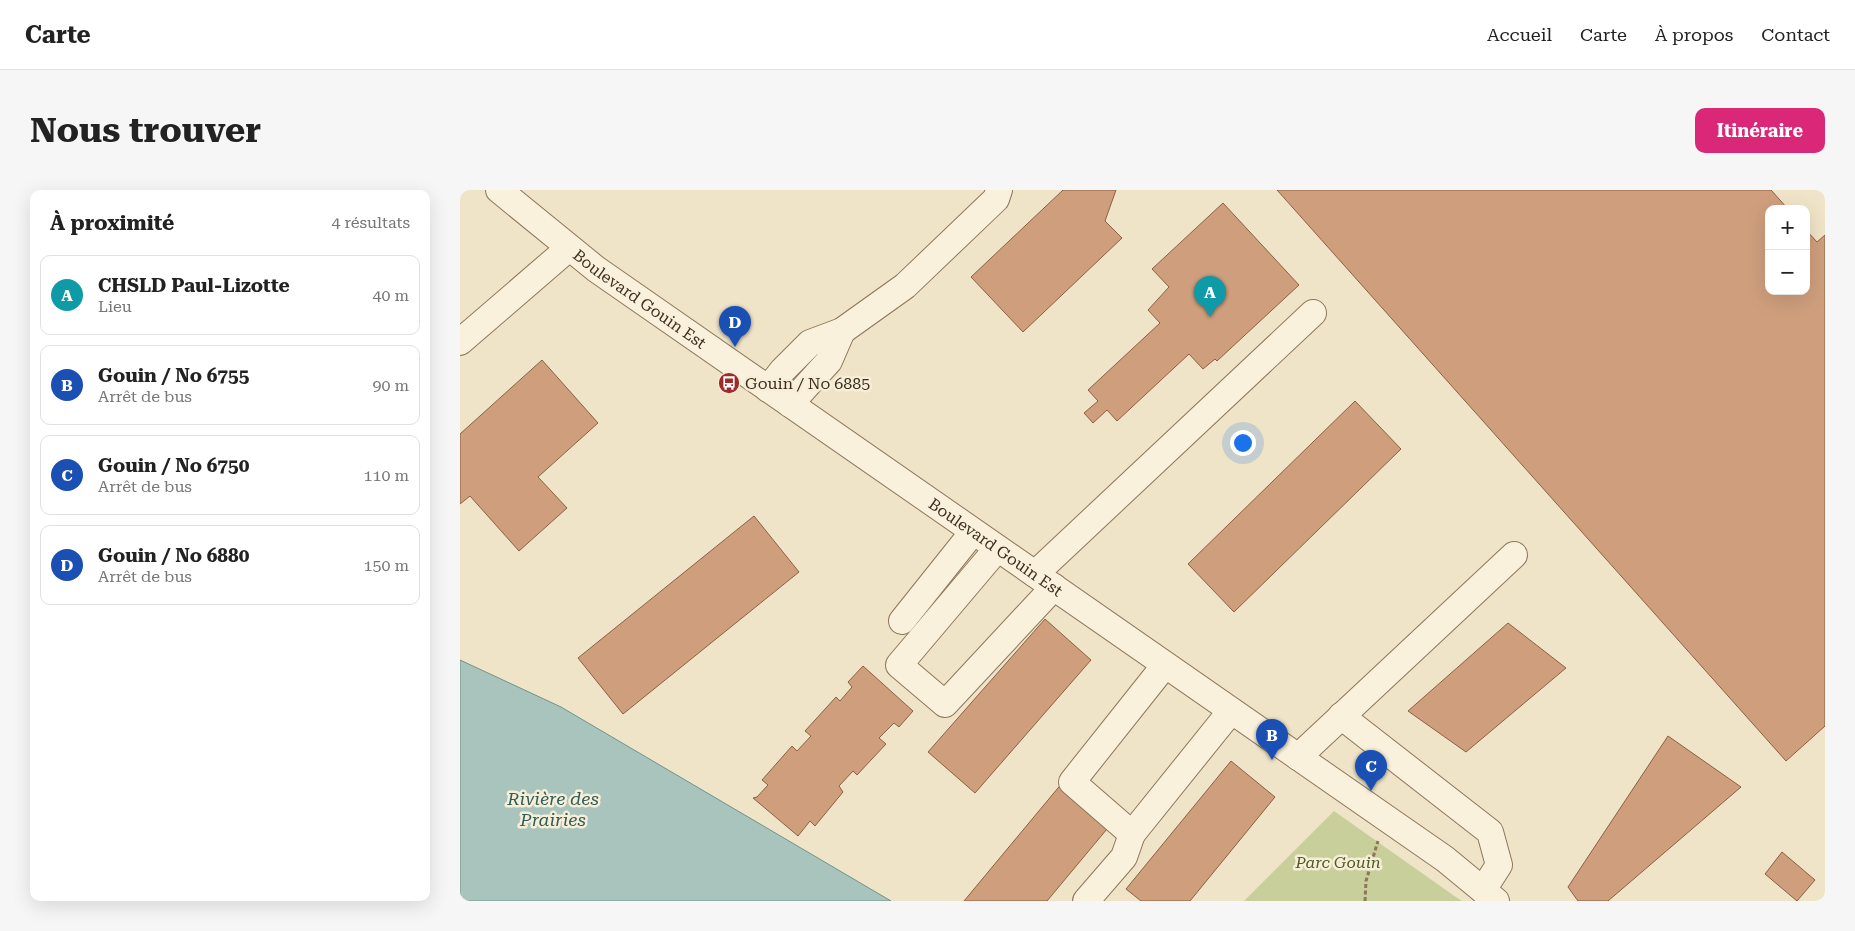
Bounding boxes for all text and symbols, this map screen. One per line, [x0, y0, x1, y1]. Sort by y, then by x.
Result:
text: Carte [25, 21, 91, 49]
text: Accueil [1487, 24, 1552, 45]
text: Carte [1580, 24, 1627, 45]
text: À propos [1655, 24, 1733, 45]
text: Contact [1761, 24, 1830, 45]
button: Itinéraire [1695, 108, 1825, 153]
text: Nous trouver [30, 110, 261, 151]
map controls [1765, 205, 1810, 295]
button: + [1765, 205, 1810, 250]
text: À proximité [50, 211, 174, 235]
text: 4 résultats [331, 213, 410, 232]
street label: Boulevard Gouin Est [569, 245, 710, 353]
button: − [1765, 250, 1810, 295]
text: CHSLD Paul-Lizotte [98, 274, 290, 297]
pin: A [1194, 276, 1226, 317]
text: A [61, 286, 73, 305]
text: 40 m [372, 286, 409, 305]
text: Lieu [98, 297, 132, 316]
pin: D [719, 306, 751, 347]
text: Gouin / No 6755 [98, 364, 249, 387]
bus stop icon: Gouin / No 6885 [717, 371, 741, 395]
place label: Gouin / No 6885 [745, 374, 870, 393]
text: B [61, 376, 73, 395]
text: 90 m [372, 376, 409, 395]
text: Arrêt de bus [98, 387, 192, 406]
your location [1230, 430, 1256, 456]
text: Gouin / No 6750 [98, 454, 249, 477]
text: C [61, 466, 73, 485]
text: 110 m [363, 466, 409, 485]
text: Arrêt de bus [98, 477, 192, 496]
street label: Boulevard Gouin Est [925, 494, 1066, 600]
text: Gouin / No 6880 [98, 544, 249, 567]
text: D [61, 556, 73, 575]
text: 150 m [363, 556, 409, 575]
text: Arrêt de bus [98, 567, 192, 586]
pin: B [1256, 719, 1288, 760]
pin: C [1355, 750, 1387, 791]
water label: Rivière des Prairies [506, 788, 599, 830]
park label: Parc Gouin [1294, 853, 1381, 872]

